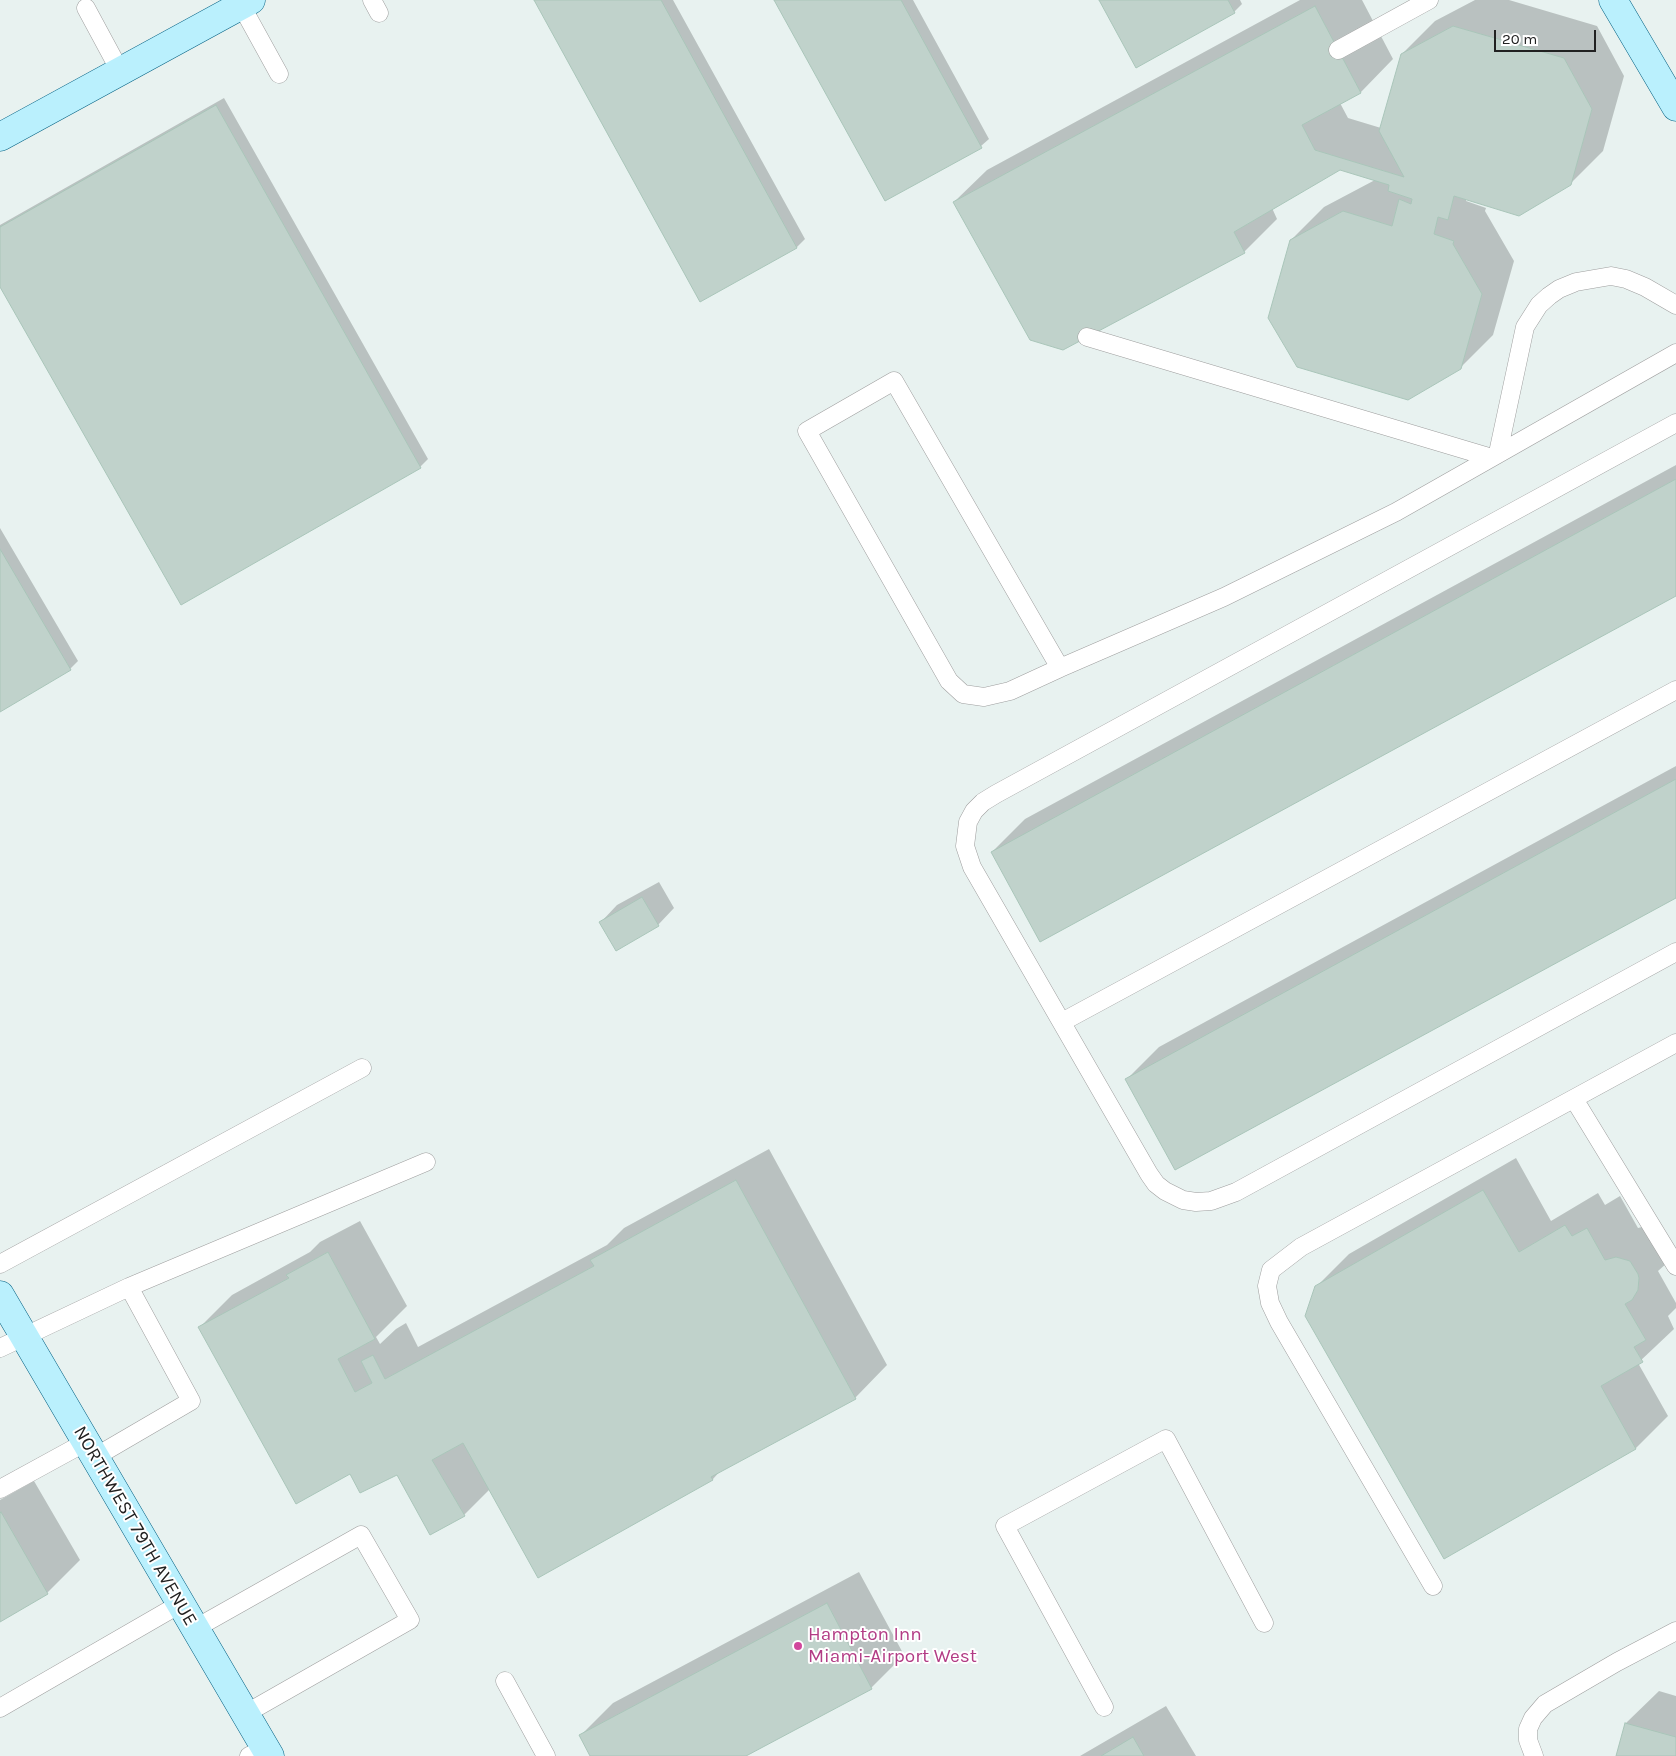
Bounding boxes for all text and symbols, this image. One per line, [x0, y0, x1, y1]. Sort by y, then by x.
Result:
scale bar [1496, 20, 1598, 52]
text: 20 m [1502, 30, 1537, 48]
street label: NORTHWEST 79TH AVENUE [68, 1422, 202, 1630]
place label: Hampton Inn Miami-Airport West [808, 1624, 977, 1668]
marker: Hampton Inn Miami-Airport West [792, 1640, 804, 1652]

